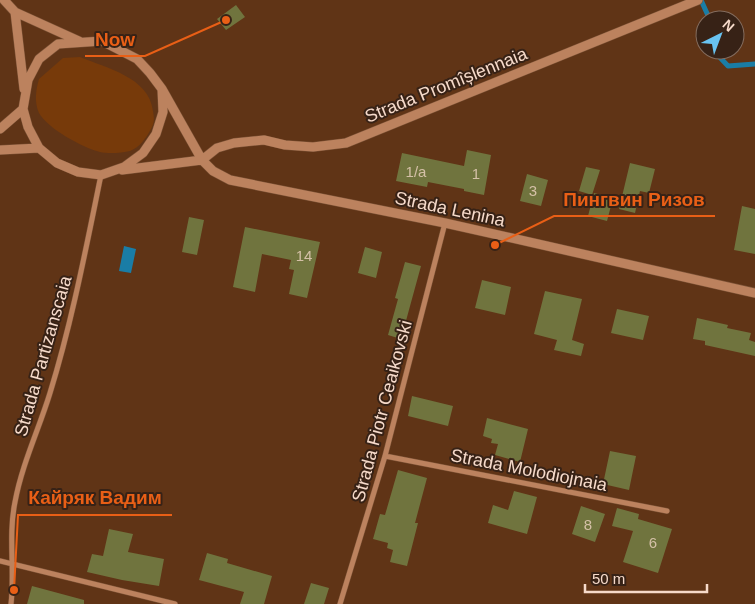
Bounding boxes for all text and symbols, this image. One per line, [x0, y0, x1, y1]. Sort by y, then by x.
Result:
north arrow [695, 10, 745, 60]
text: N [720, 16, 738, 35]
callout: Now [85, 22, 145, 56]
text: Now [95, 29, 135, 50]
street label: Strada Promîșlennaia [362, 43, 531, 127]
house number: 1/a [406, 163, 427, 180]
house number: 1 [472, 165, 480, 182]
house number: 3 [529, 182, 537, 199]
callout: Пингвин Ризов [554, 182, 715, 216]
street label: Strada Lenina [393, 188, 508, 231]
text: Пингвин Ризов [563, 189, 705, 210]
house number: 14 [296, 247, 312, 264]
street label: Strada Partizanscaia [10, 272, 76, 439]
street label: Strada Piotr Ceaikovski [348, 318, 416, 504]
street label: Strada Molodiojnaia [449, 445, 610, 495]
callout: Кайряк Вадим [18, 481, 172, 515]
text: Кайряк Вадим [28, 487, 162, 508]
house number: 8 [584, 516, 592, 533]
house number: 6 [649, 534, 657, 551]
scale bar [585, 562, 708, 594]
text: 50 m [592, 570, 625, 587]

